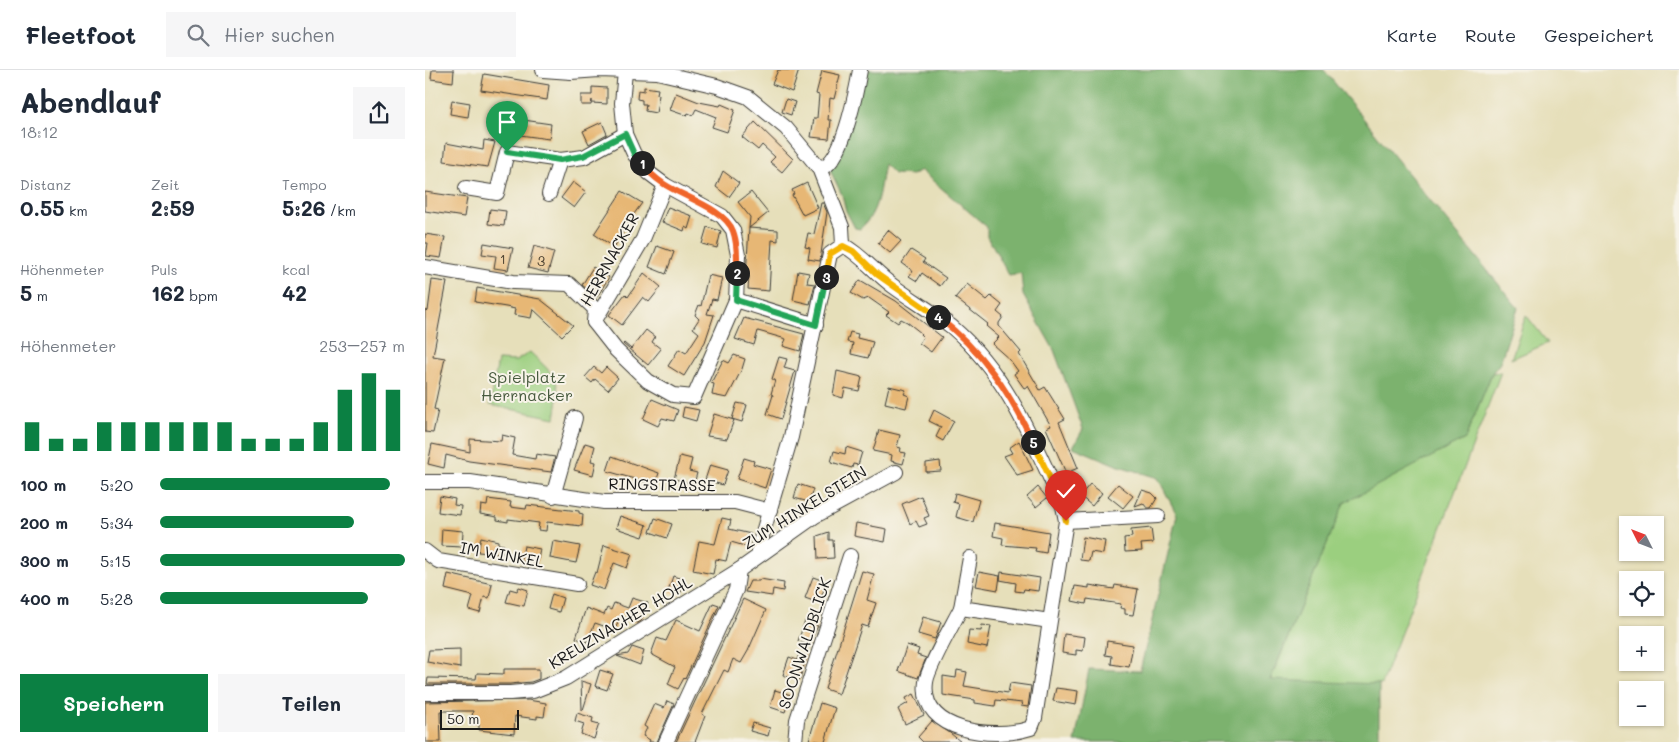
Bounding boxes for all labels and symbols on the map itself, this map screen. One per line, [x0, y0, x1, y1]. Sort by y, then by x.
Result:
pin [486, 101, 528, 152]
pin: 1 [629, 150, 655, 176]
street label: HERRNACKER [575, 209, 643, 309]
house number: 1 [500, 249, 506, 268]
house number: 3 [537, 251, 545, 270]
pin: 2 [725, 260, 749, 286]
pin: 3 [813, 264, 839, 290]
pin: 4 [925, 304, 951, 330]
park label: Spielplatz Herrnacker [481, 366, 573, 405]
pin: 5 [1021, 430, 1045, 454]
street label: ZUM HINKELSTEIN [738, 460, 870, 554]
pin [1045, 470, 1087, 521]
street label: RINGSTRASSE [608, 473, 716, 495]
north arrow [1619, 516, 1664, 561]
street label: IM WINKEL [458, 536, 546, 572]
street label: KREUZNACHER HOHL [544, 571, 696, 673]
street label: SOONWALDBLICK [773, 574, 835, 711]
scale bar [440, 707, 519, 730]

